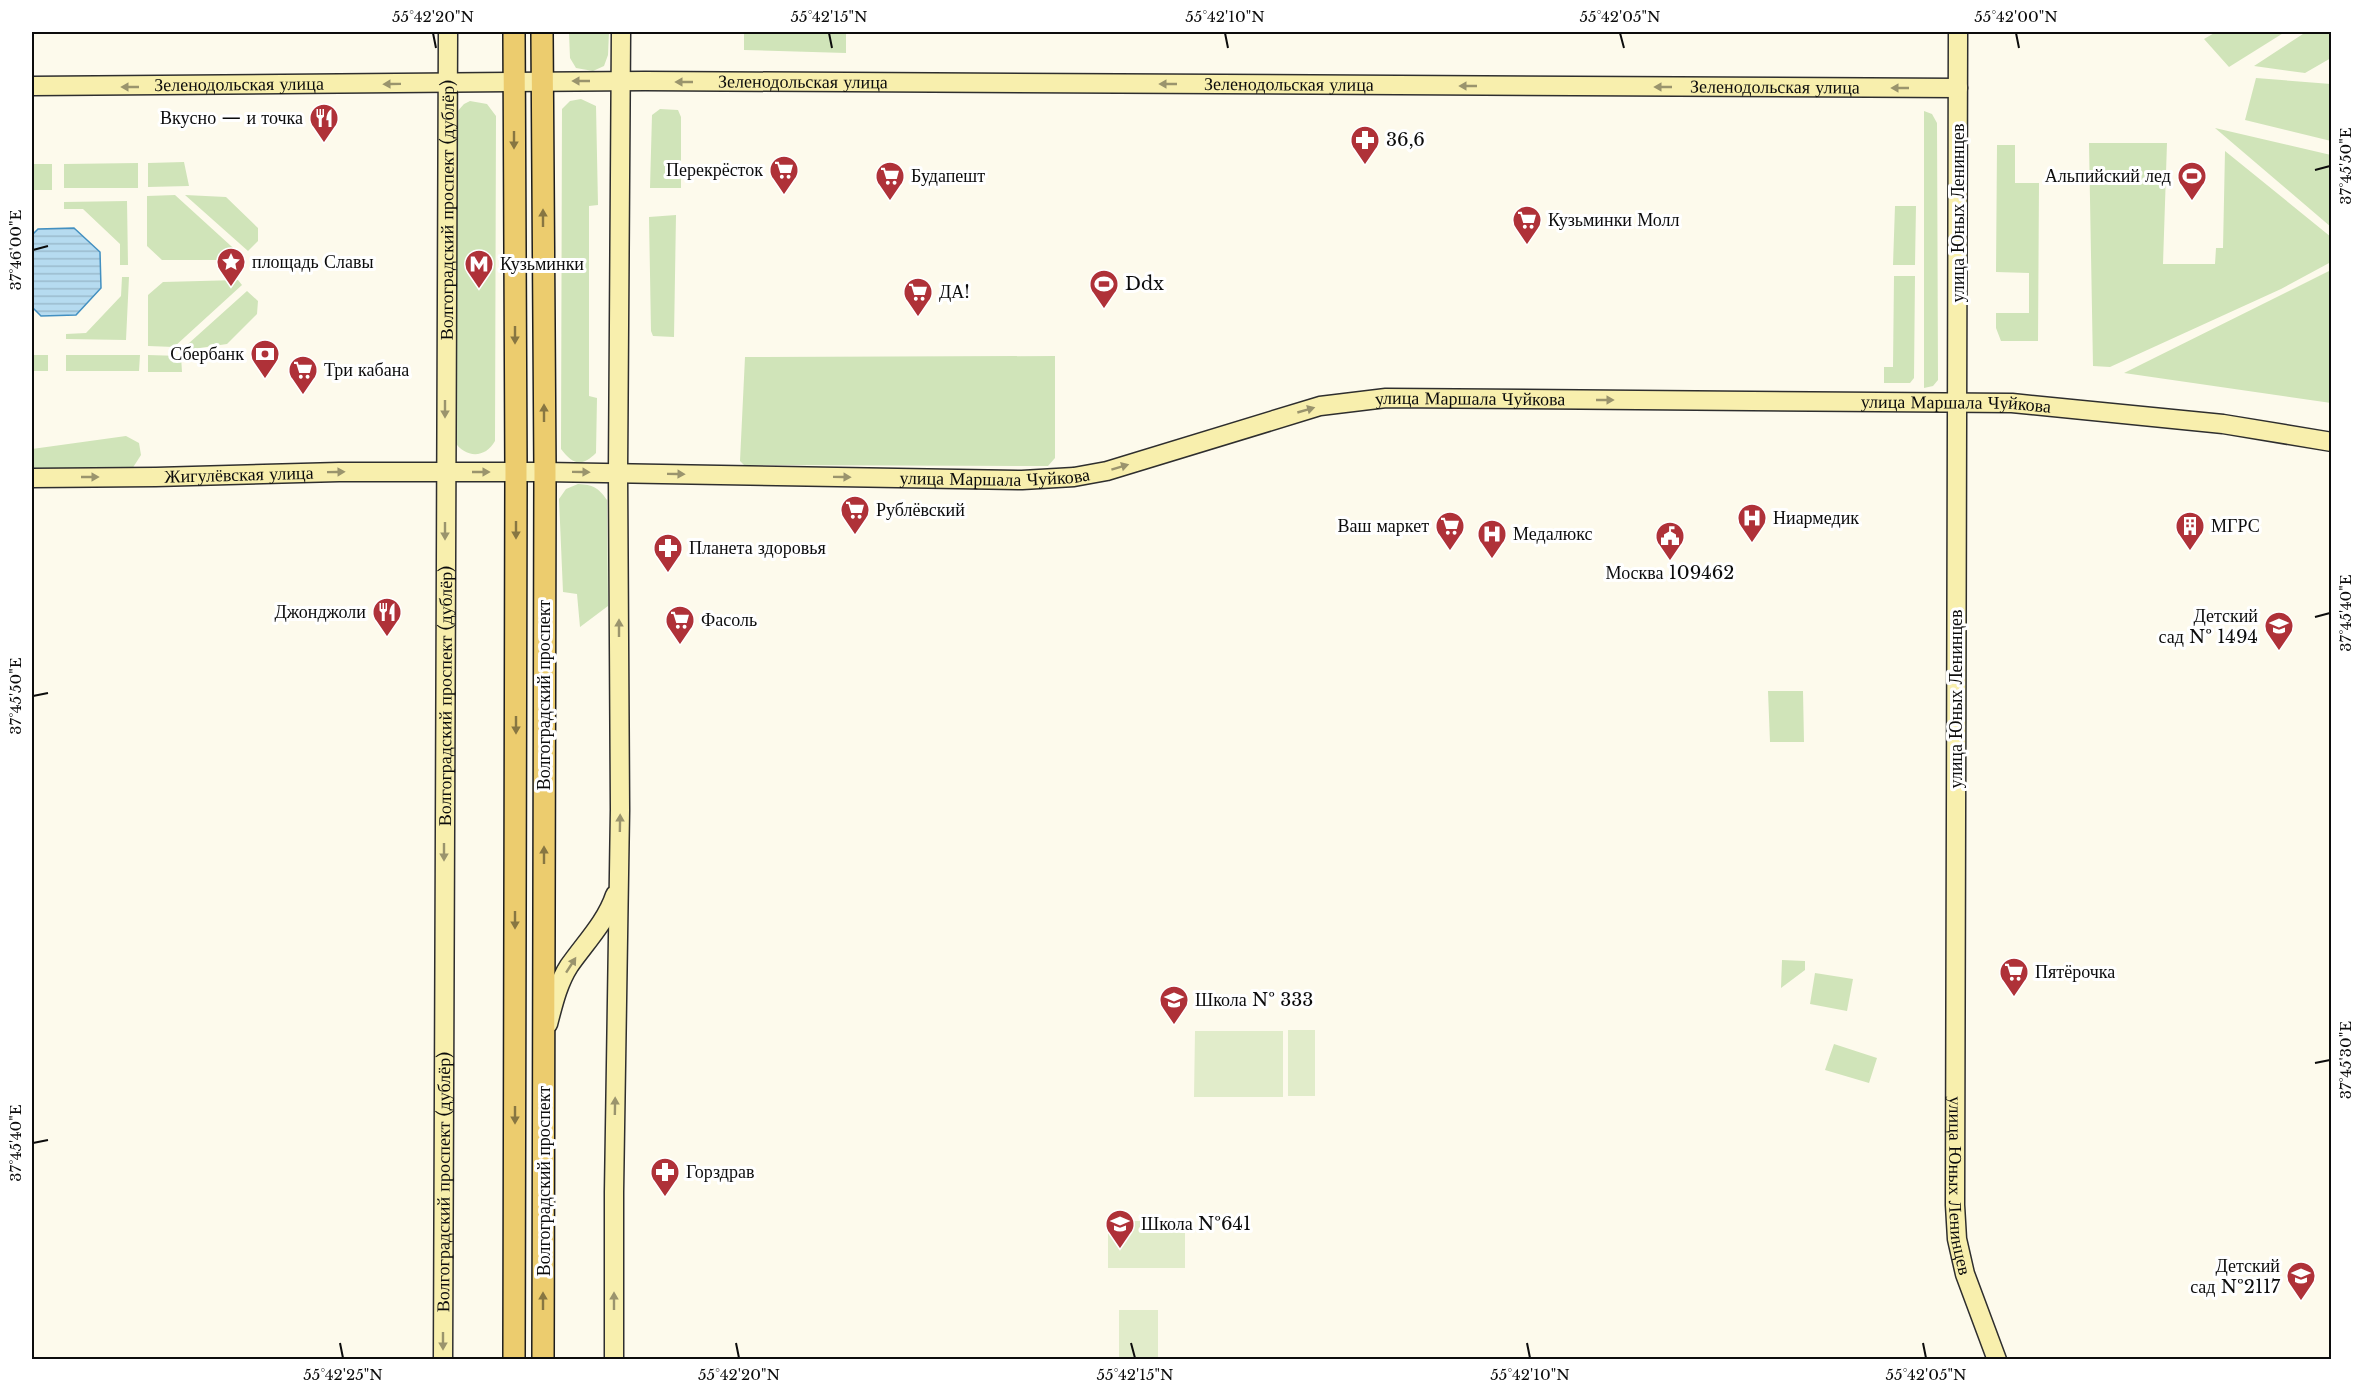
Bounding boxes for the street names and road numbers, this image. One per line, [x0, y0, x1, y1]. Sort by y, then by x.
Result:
street label: Зеленодольская улица [718, 70, 888, 93]
street label: Зеленодольская улица [154, 73, 324, 96]
street label: Зеленодольская улица [1204, 73, 1374, 96]
street label: Зеленодольская улица [1690, 76, 1860, 98]
street label: Волгоградский проспект (дублёр) [436, 80, 459, 340]
street label: улица Юных Ленинцев [1947, 123, 1969, 303]
street label: улица Маршала Чуйкова [1374, 387, 1565, 410]
street label: улица Маршала Чуйкова [1861, 391, 2052, 418]
street label: Жигулёвская улица [164, 462, 314, 488]
street label: улица Маршала Чуйкова [900, 463, 1092, 491]
street label: Волгоградский проспект (дублёр) [434, 566, 457, 826]
street label: Волгоградский проспект [533, 600, 555, 790]
street label: улица Юных Ленинцев [1945, 609, 1967, 789]
street label: Волгоградский проспект (дублёр) [432, 1052, 455, 1312]
street label: Волгоградский проспект [533, 1086, 555, 1276]
street label: улица Юных Ленинцев [1944, 1096, 1976, 1277]

